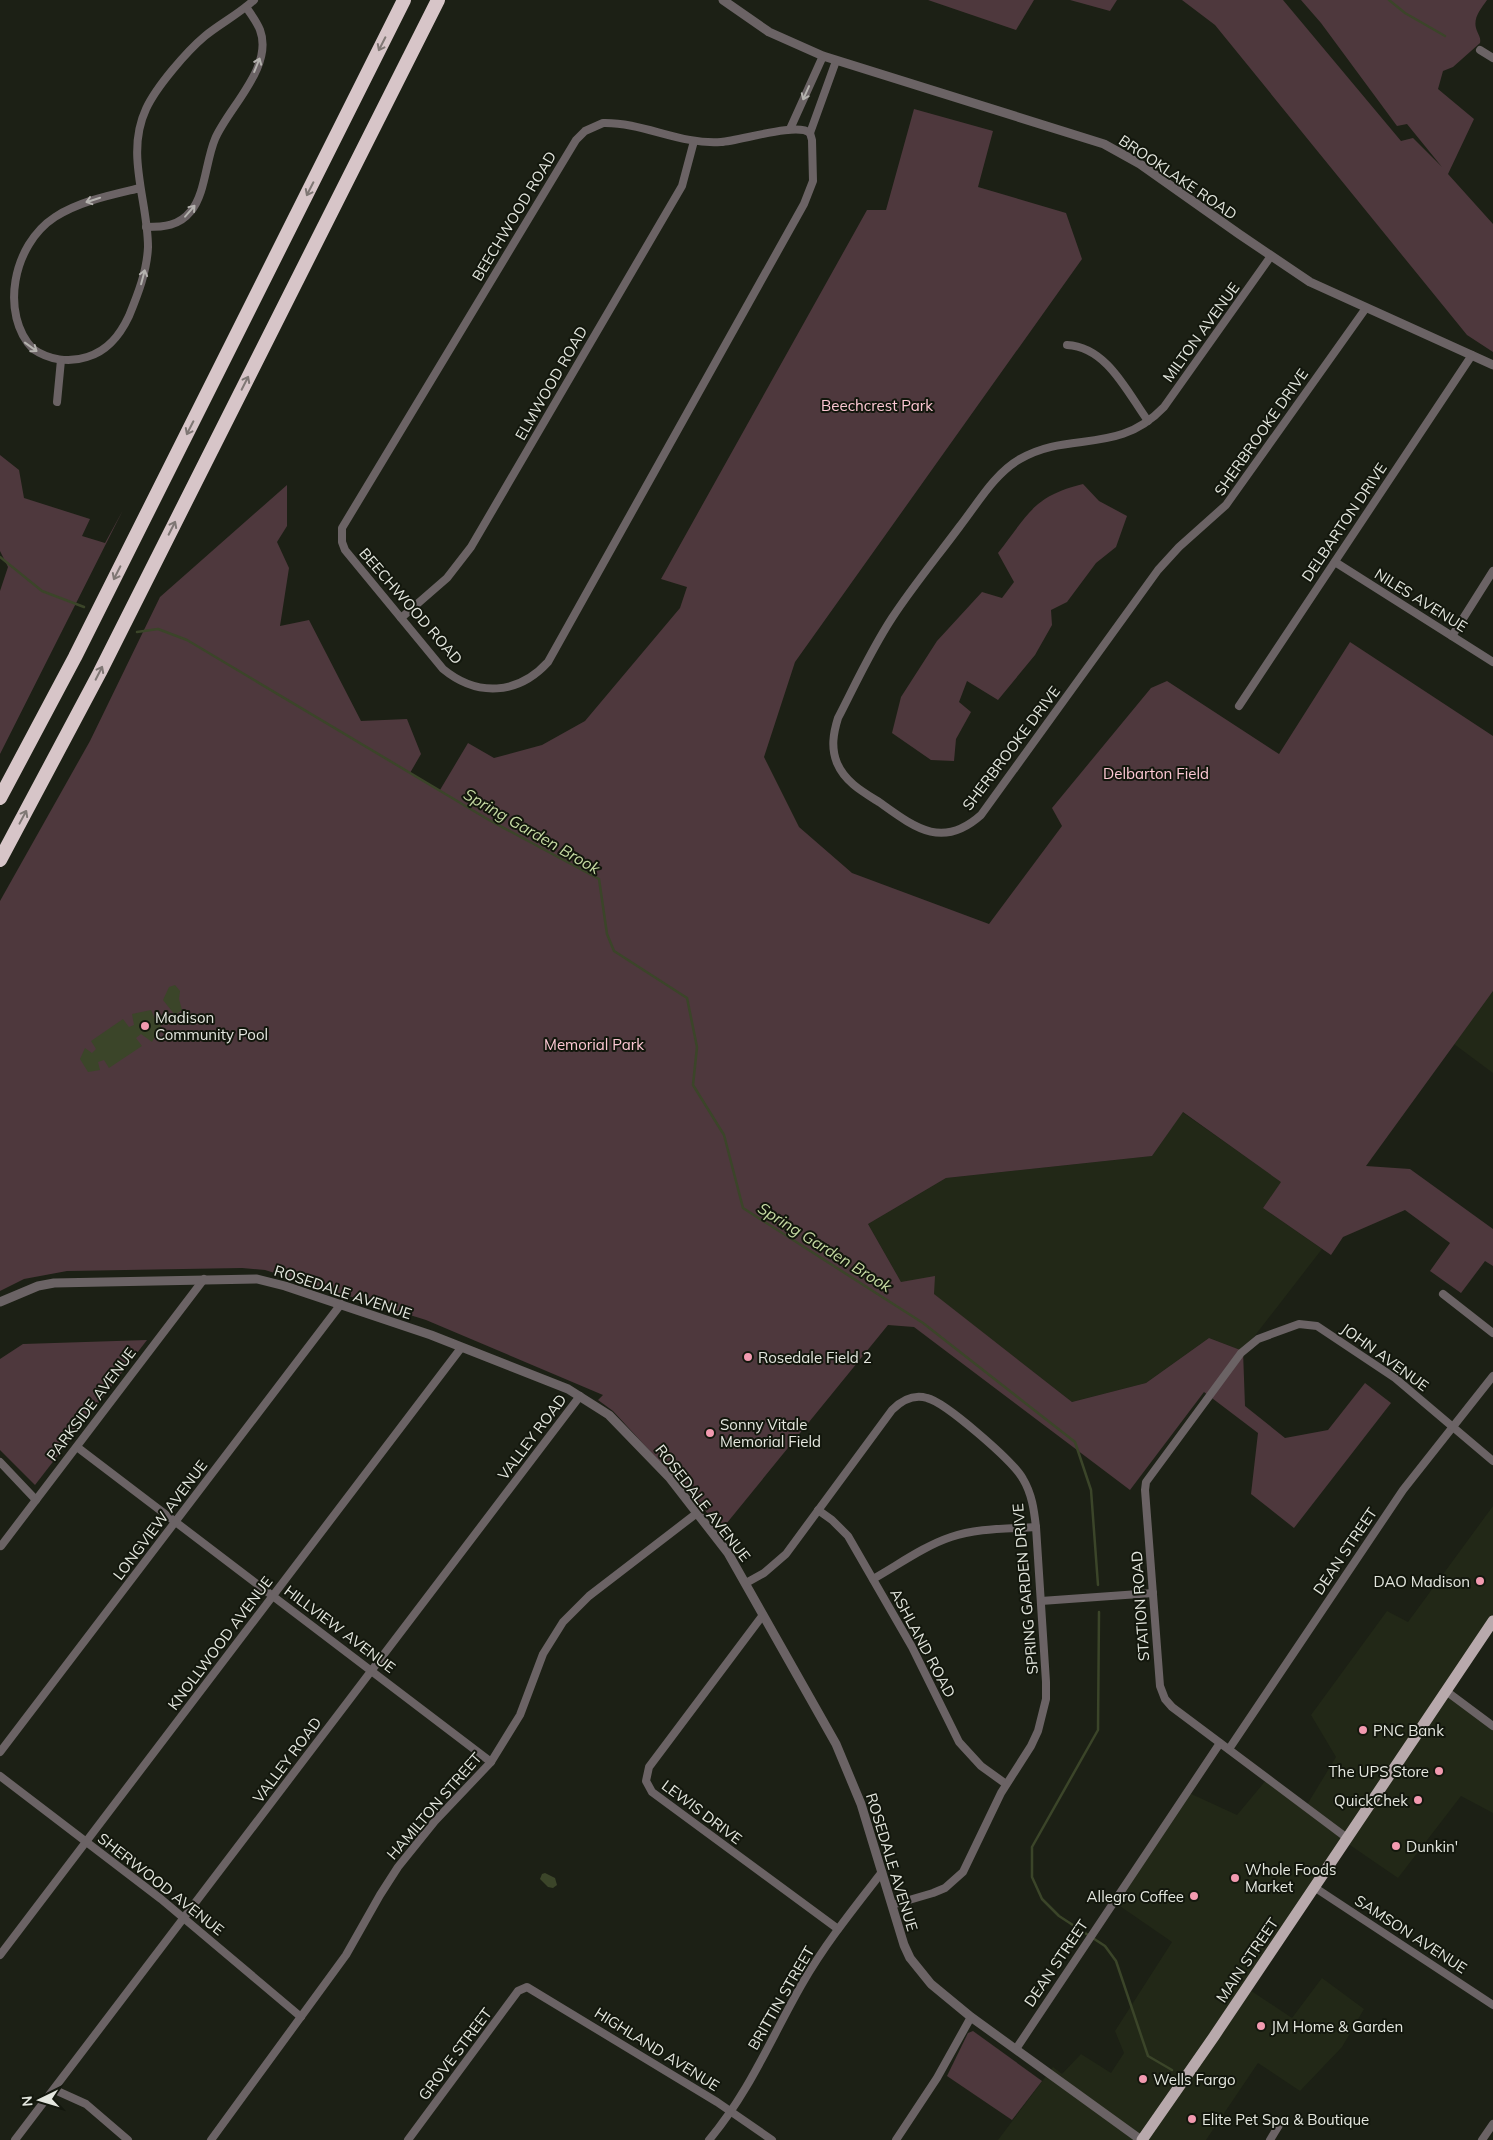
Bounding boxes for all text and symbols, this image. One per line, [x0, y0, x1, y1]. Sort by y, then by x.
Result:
one-way arrow [377, 36, 387, 51]
one-way arrow [253, 58, 262, 73]
one-way arrow [801, 85, 811, 100]
street label: BROOKLAKE ROAD [1115, 130, 1241, 224]
street label: BEECHWOOD ROAD [468, 148, 560, 284]
one-way arrow [305, 181, 314, 196]
one-way arrow [85, 196, 101, 206]
one-way arrow [184, 205, 196, 218]
one-way arrow [139, 269, 148, 285]
street label: MILTON AVENUE [1158, 278, 1244, 386]
street label: ELMWOOD ROAD [511, 323, 591, 443]
one-way arrow [24, 342, 38, 352]
street label: SHERBROOKE DRIVE [1210, 365, 1312, 499]
one-way arrow [241, 376, 250, 391]
park label: Beechcrest Park [821, 396, 933, 415]
one-way arrow [185, 420, 194, 435]
street label: DELBARTON DRIVE [1297, 459, 1391, 585]
one-way arrow [168, 521, 177, 536]
street label: BEECHWOOD ROAD [355, 544, 467, 668]
street label: NILES AVENUE [1371, 564, 1471, 636]
one-way arrow [112, 565, 121, 580]
one-way arrow [95, 666, 104, 681]
street label: SHERBROOKE DRIVE [958, 682, 1064, 814]
park label: Delbarton Field [1103, 764, 1209, 783]
water label: Spring Garden Brook [460, 784, 604, 879]
one-way arrow [19, 810, 28, 825]
place label: Madison Community Pool [155, 1008, 268, 1044]
marker: Madison Community Pool [139, 1020, 151, 1032]
park label: Memorial Park [544, 1035, 644, 1054]
water label: Spring Garden Brook [754, 1198, 896, 1297]
street label: ROSEDALE AVENUE [272, 1261, 414, 1323]
street label: JOHN AVENUE [1338, 1319, 1433, 1395]
street label: PARKSIDE AVENUE [42, 1343, 140, 1464]
place label: Rosedale Field 2 [758, 1348, 872, 1367]
marker: Rosedale Field 2 [742, 1351, 754, 1363]
street label: VALLEY ROAD [494, 1390, 570, 1484]
place label: Sonny Vitale Memorial Field [720, 1415, 821, 1451]
marker: Sonny Vitale Memorial Field [704, 1427, 716, 1439]
street label: ROSEDALE AVENUE [651, 1441, 755, 1566]
street label: LONGVIEW AVENUE [109, 1456, 211, 1584]
street label: SPRING GARDEN DRIVE [1008, 1502, 1042, 1675]
street label: DEAN STREET [1309, 1504, 1381, 1598]
street label: STATION ROAD [1127, 1550, 1153, 1662]
street label: KNOLLWOOD AVENUE [164, 1572, 277, 1714]
place label: DAO Madison [1373, 1572, 1470, 1591]
marker: DAO Madison [1474, 1575, 1486, 1587]
street label: HILLVIEW AVENUE [281, 1581, 400, 1677]
street label: ASHLAND ROAD [886, 1585, 960, 1701]
street label: VALLEY ROAD [249, 1713, 325, 1807]
place label: PNC Bank [1373, 1721, 1444, 1740]
marker: PNC Bank [1357, 1724, 1369, 1736]
street label: HAMILTON STREET [382, 1749, 486, 1863]
place label: The UPS Store [1329, 1762, 1429, 1781]
marker: The UPS Store [1433, 1765, 1445, 1777]
street label: LEWIS DRIVE [658, 1776, 746, 1848]
street label: ROSEDALE AVENUE [862, 1791, 922, 1934]
place label: QuickChek [1334, 1791, 1408, 1810]
marker: QuickChek [1412, 1794, 1424, 1806]
street label: SHERWOOD AVENUE [94, 1829, 228, 1939]
place label: Dunkin' [1406, 1837, 1458, 1856]
marker: Dunkin' [1390, 1840, 1402, 1852]
place label: Whole Foods Market [1245, 1860, 1336, 1896]
marker: Whole Foods Market [1229, 1872, 1241, 1884]
place label: Allegro Coffee [1087, 1887, 1184, 1906]
marker: Allegro Coffee [1188, 1890, 1200, 1902]
street label: SAMSON AVENUE [1351, 1891, 1471, 1977]
street label: MAIN STREET [1212, 1914, 1282, 2006]
street label: DEAN STREET [1020, 1916, 1092, 2010]
street label: BRITTIN STREET [744, 1943, 818, 2053]
street label: HIGHLAND AVENUE [591, 2003, 723, 2095]
street label: GROVE STREET [414, 2004, 496, 2104]
place label: JM Home & Garden [1271, 2017, 1403, 2036]
marker: JM Home & Garden [1255, 2020, 1267, 2032]
place label: Wells Fargo [1153, 2070, 1236, 2089]
marker: Wells Fargo [1137, 2073, 1149, 2085]
north arrow [15, 2075, 65, 2125]
text: N [18, 2095, 36, 2107]
place label: Elite Pet Spa & Boutique [1202, 2110, 1369, 2129]
marker: Elite Pet Spa & Boutique [1186, 2113, 1198, 2125]

